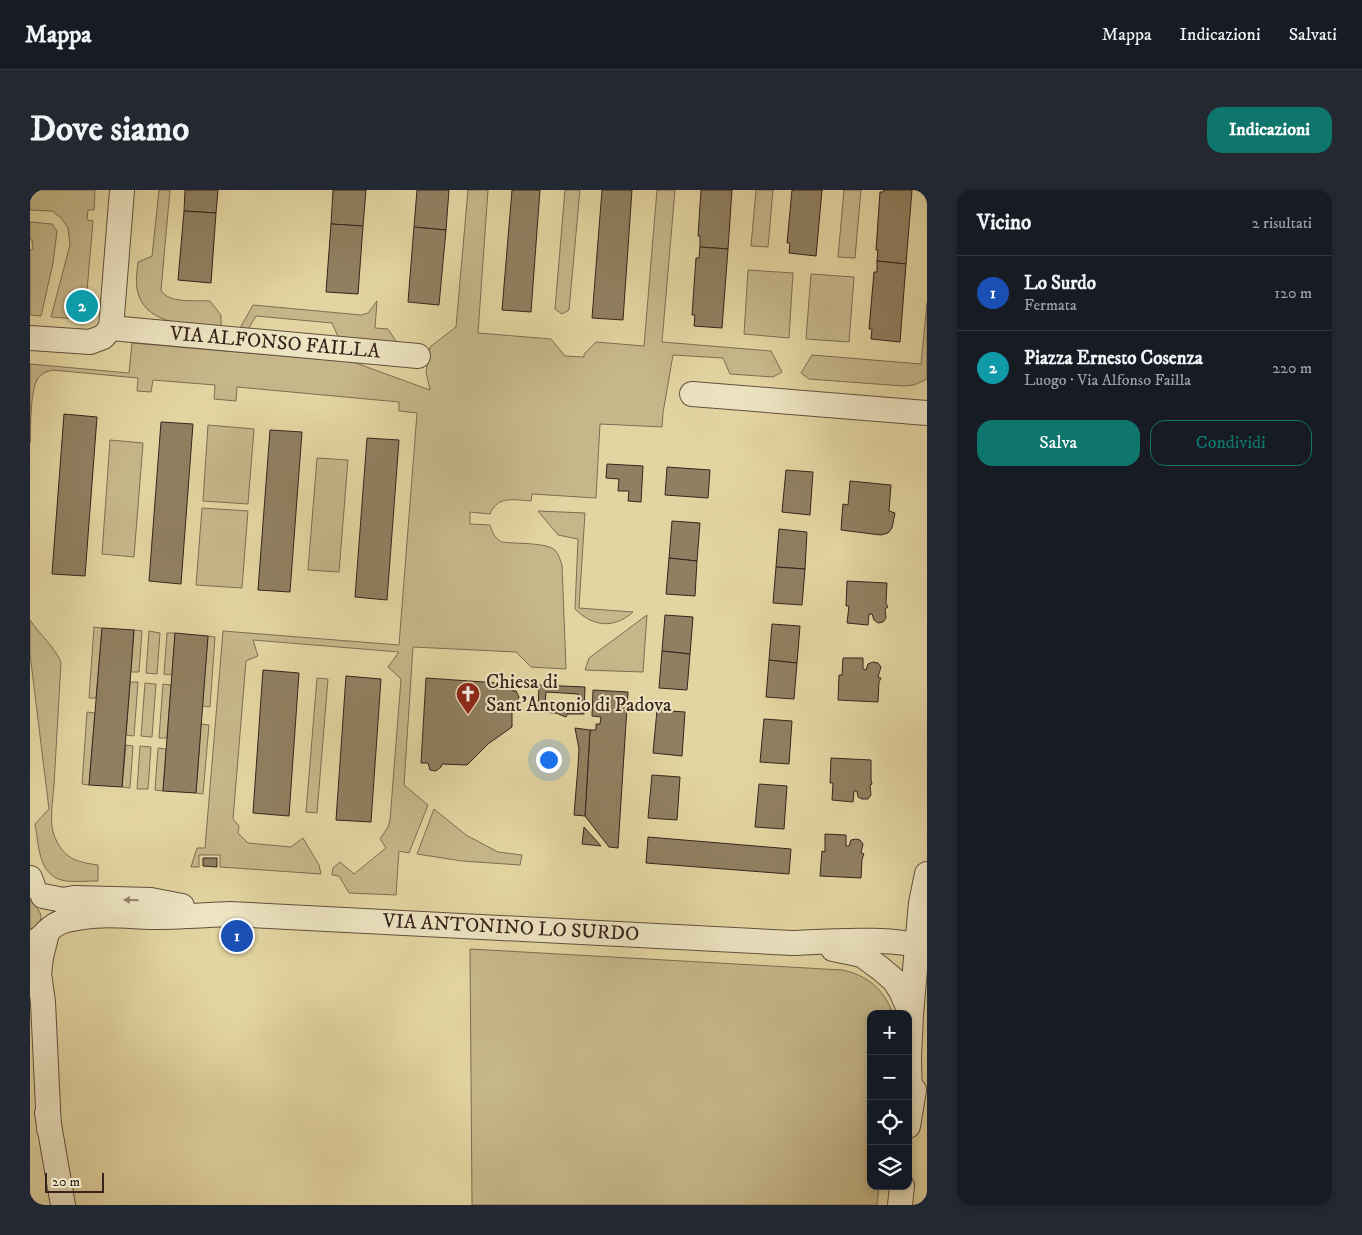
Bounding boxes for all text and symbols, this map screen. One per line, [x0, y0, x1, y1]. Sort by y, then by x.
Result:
text: Mappa [25, 20, 91, 50]
text: Mappa [1102, 24, 1152, 46]
text: Indicazioni [1180, 24, 1261, 46]
text: Salvati [1289, 24, 1337, 46]
button: Indicazioni [1207, 107, 1332, 153]
text: Dove siamo [30, 108, 189, 152]
text: Vicino [977, 210, 1031, 236]
text: 2 risultati [1252, 213, 1312, 233]
text: Lo Surdo [1024, 272, 1096, 295]
text: 1 [990, 283, 996, 303]
text: 120 m [1274, 283, 1312, 303]
pin: 2 [66, 287, 98, 325]
text: Fermata [1024, 295, 1077, 315]
street label: VIA ALFONSO FAILLA [168, 321, 381, 365]
text: Piazza Ernesto Cosenza [1024, 347, 1203, 370]
text: 2 [989, 358, 997, 378]
text: 220 m [1272, 358, 1312, 378]
text: Luogo · Via Alfonso Failla [1024, 370, 1191, 390]
button: Salva [977, 420, 1140, 466]
button: Condividi [1150, 420, 1312, 466]
place label: Chiesa di Sant'Antonio di Padova [486, 670, 672, 718]
church icon: Chiesa di Sant'Antonio di Padova [455, 681, 481, 715]
your location [536, 747, 562, 773]
one-way arrow [122, 895, 138, 903]
street label: VIA ANTONINO LO SURDO [381, 909, 640, 947]
pin: 1 [221, 917, 253, 955]
map controls [867, 1010, 912, 1190]
button: + [867, 1010, 912, 1055]
button: − [867, 1055, 912, 1100]
button: locate [867, 1100, 912, 1145]
button: layers [867, 1145, 912, 1190]
scale bar [45, 1170, 104, 1193]
text: 20 m [52, 1173, 80, 1191]

